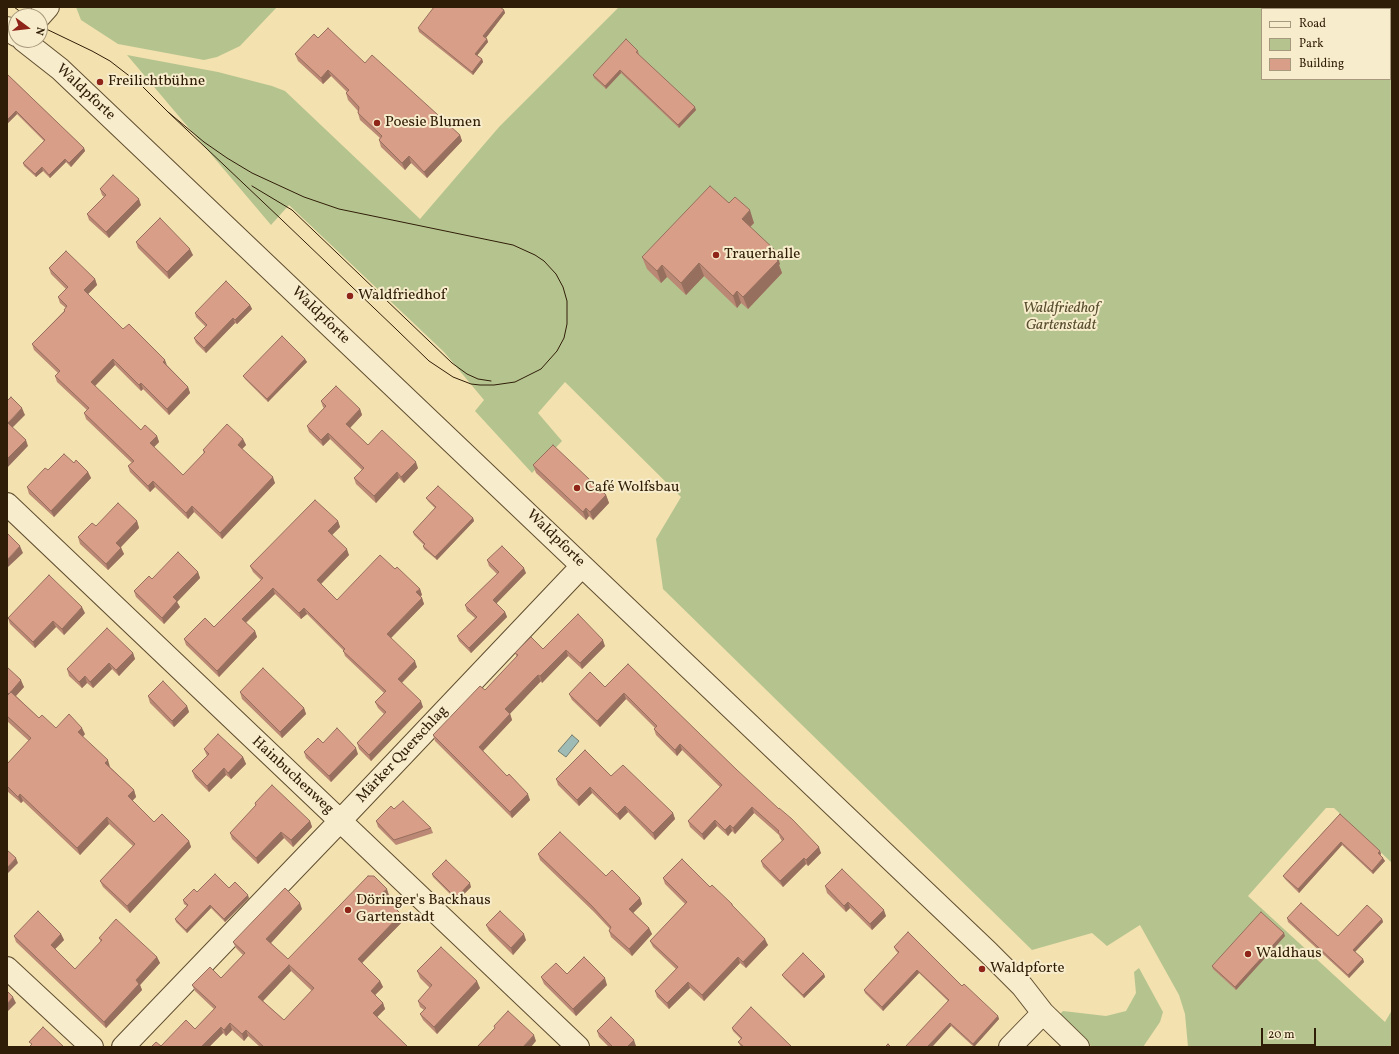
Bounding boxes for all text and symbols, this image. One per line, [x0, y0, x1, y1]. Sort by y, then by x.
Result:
north arrow [8, 8, 48, 48]
legend [1261, 8, 1391, 80]
text: Road [1299, 16, 1326, 32]
text: N [31, 25, 47, 37]
text: Park [1299, 36, 1324, 52]
text: Building [1299, 56, 1344, 72]
street label: Waldpforte [52, 61, 118, 125]
place label: Freilichtbühne [108, 73, 205, 91]
marker: Freilichtbühne [95, 77, 105, 87]
place label: Poesie Blumen [385, 114, 481, 132]
marker: Poesie Blumen [372, 118, 382, 128]
place label: Trauerhalle [724, 246, 800, 264]
marker: Trauerhalle [711, 250, 721, 260]
street label: Waldpforte [287, 284, 353, 348]
place label: Waldfriedhof [358, 287, 446, 305]
marker: Waldfriedhof [345, 291, 355, 301]
park label: Waldfriedhof Gartenstadt [1023, 300, 1099, 335]
place label: Café Wolfsbau [585, 479, 679, 497]
marker: Café Wolfsbau [572, 483, 582, 493]
street label: Waldpforte [522, 507, 588, 571]
street label: Märker Querschlag [353, 703, 453, 807]
street label: Hainbuchenweg [247, 733, 337, 819]
place label: Döringer's Backhaus Gartenstadt [356, 892, 491, 927]
marker: Döringer's Backhaus Gartenstadt [343, 905, 353, 915]
place label: Waldhaus [1256, 945, 1322, 963]
marker: Waldhaus [1243, 949, 1253, 959]
place label: Waldpforte [990, 960, 1065, 978]
marker: Waldpforte [977, 964, 987, 974]
scale bar [1263, 1020, 1318, 1046]
text: 20 m [1268, 1027, 1295, 1043]

